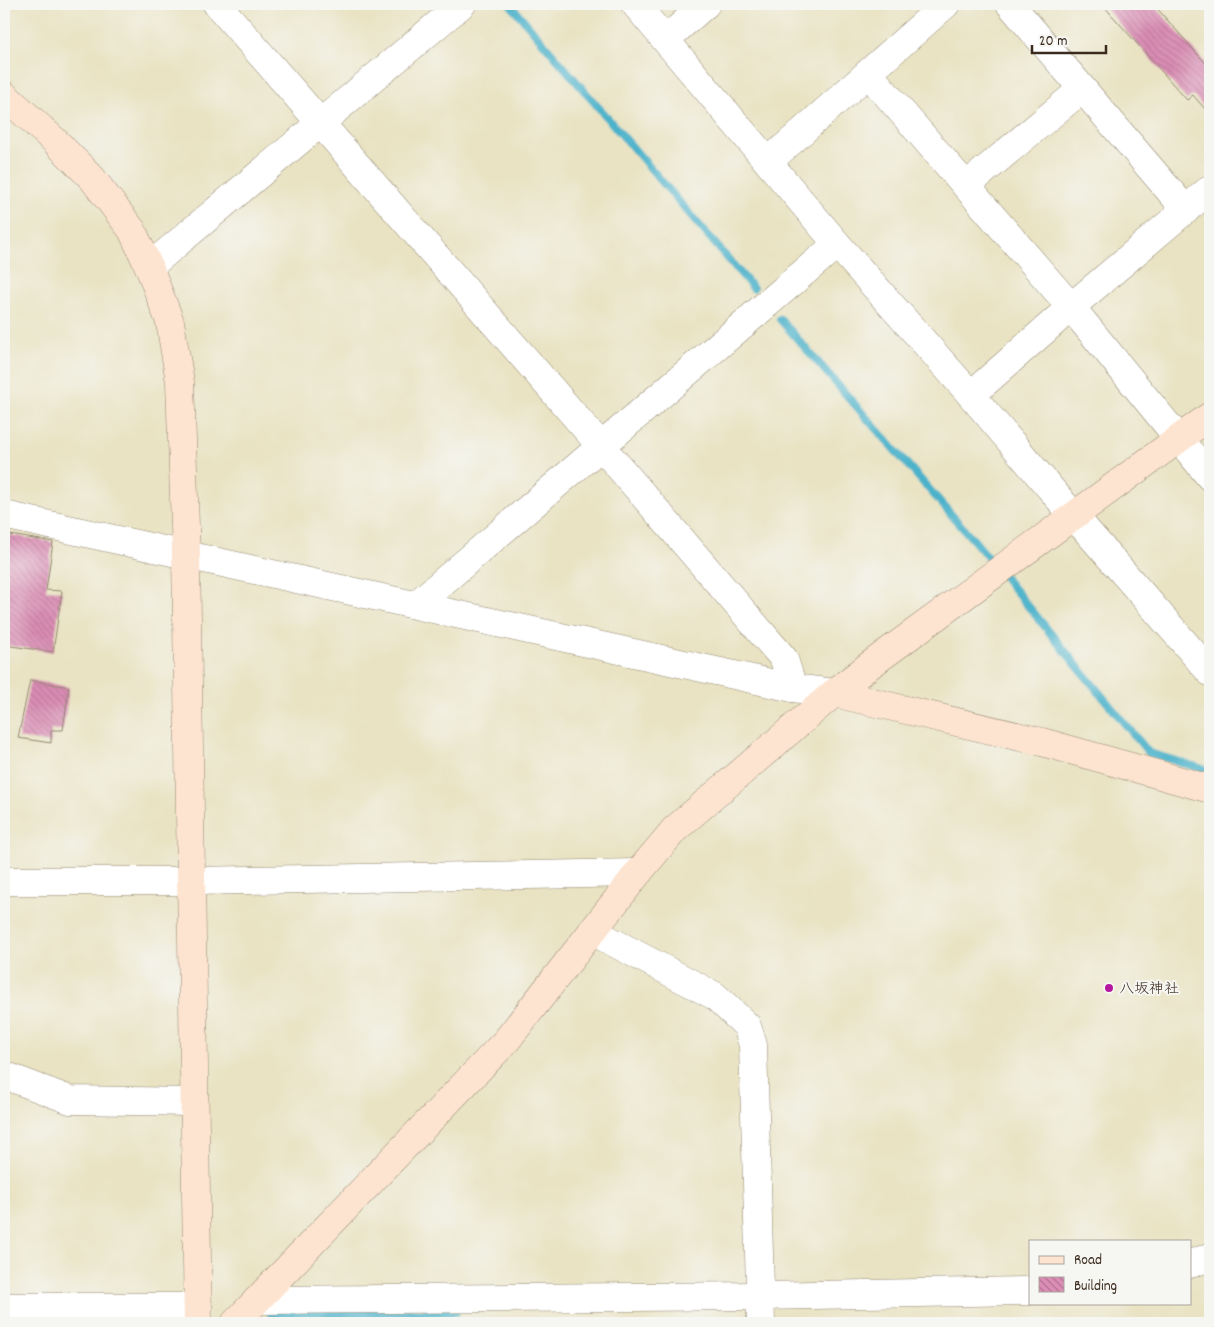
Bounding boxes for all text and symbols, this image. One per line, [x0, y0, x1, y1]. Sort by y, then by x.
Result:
scale bar [1032, 22, 1105, 54]
text: 20 m [1039, 31, 1067, 53]
place label: 八坂神社 [1119, 979, 1179, 1001]
marker: 八坂神社 [1103, 982, 1115, 994]
legend [1029, 1240, 1192, 1304]
text: Road [1074, 1250, 1102, 1272]
text: Building [1074, 1276, 1117, 1298]

